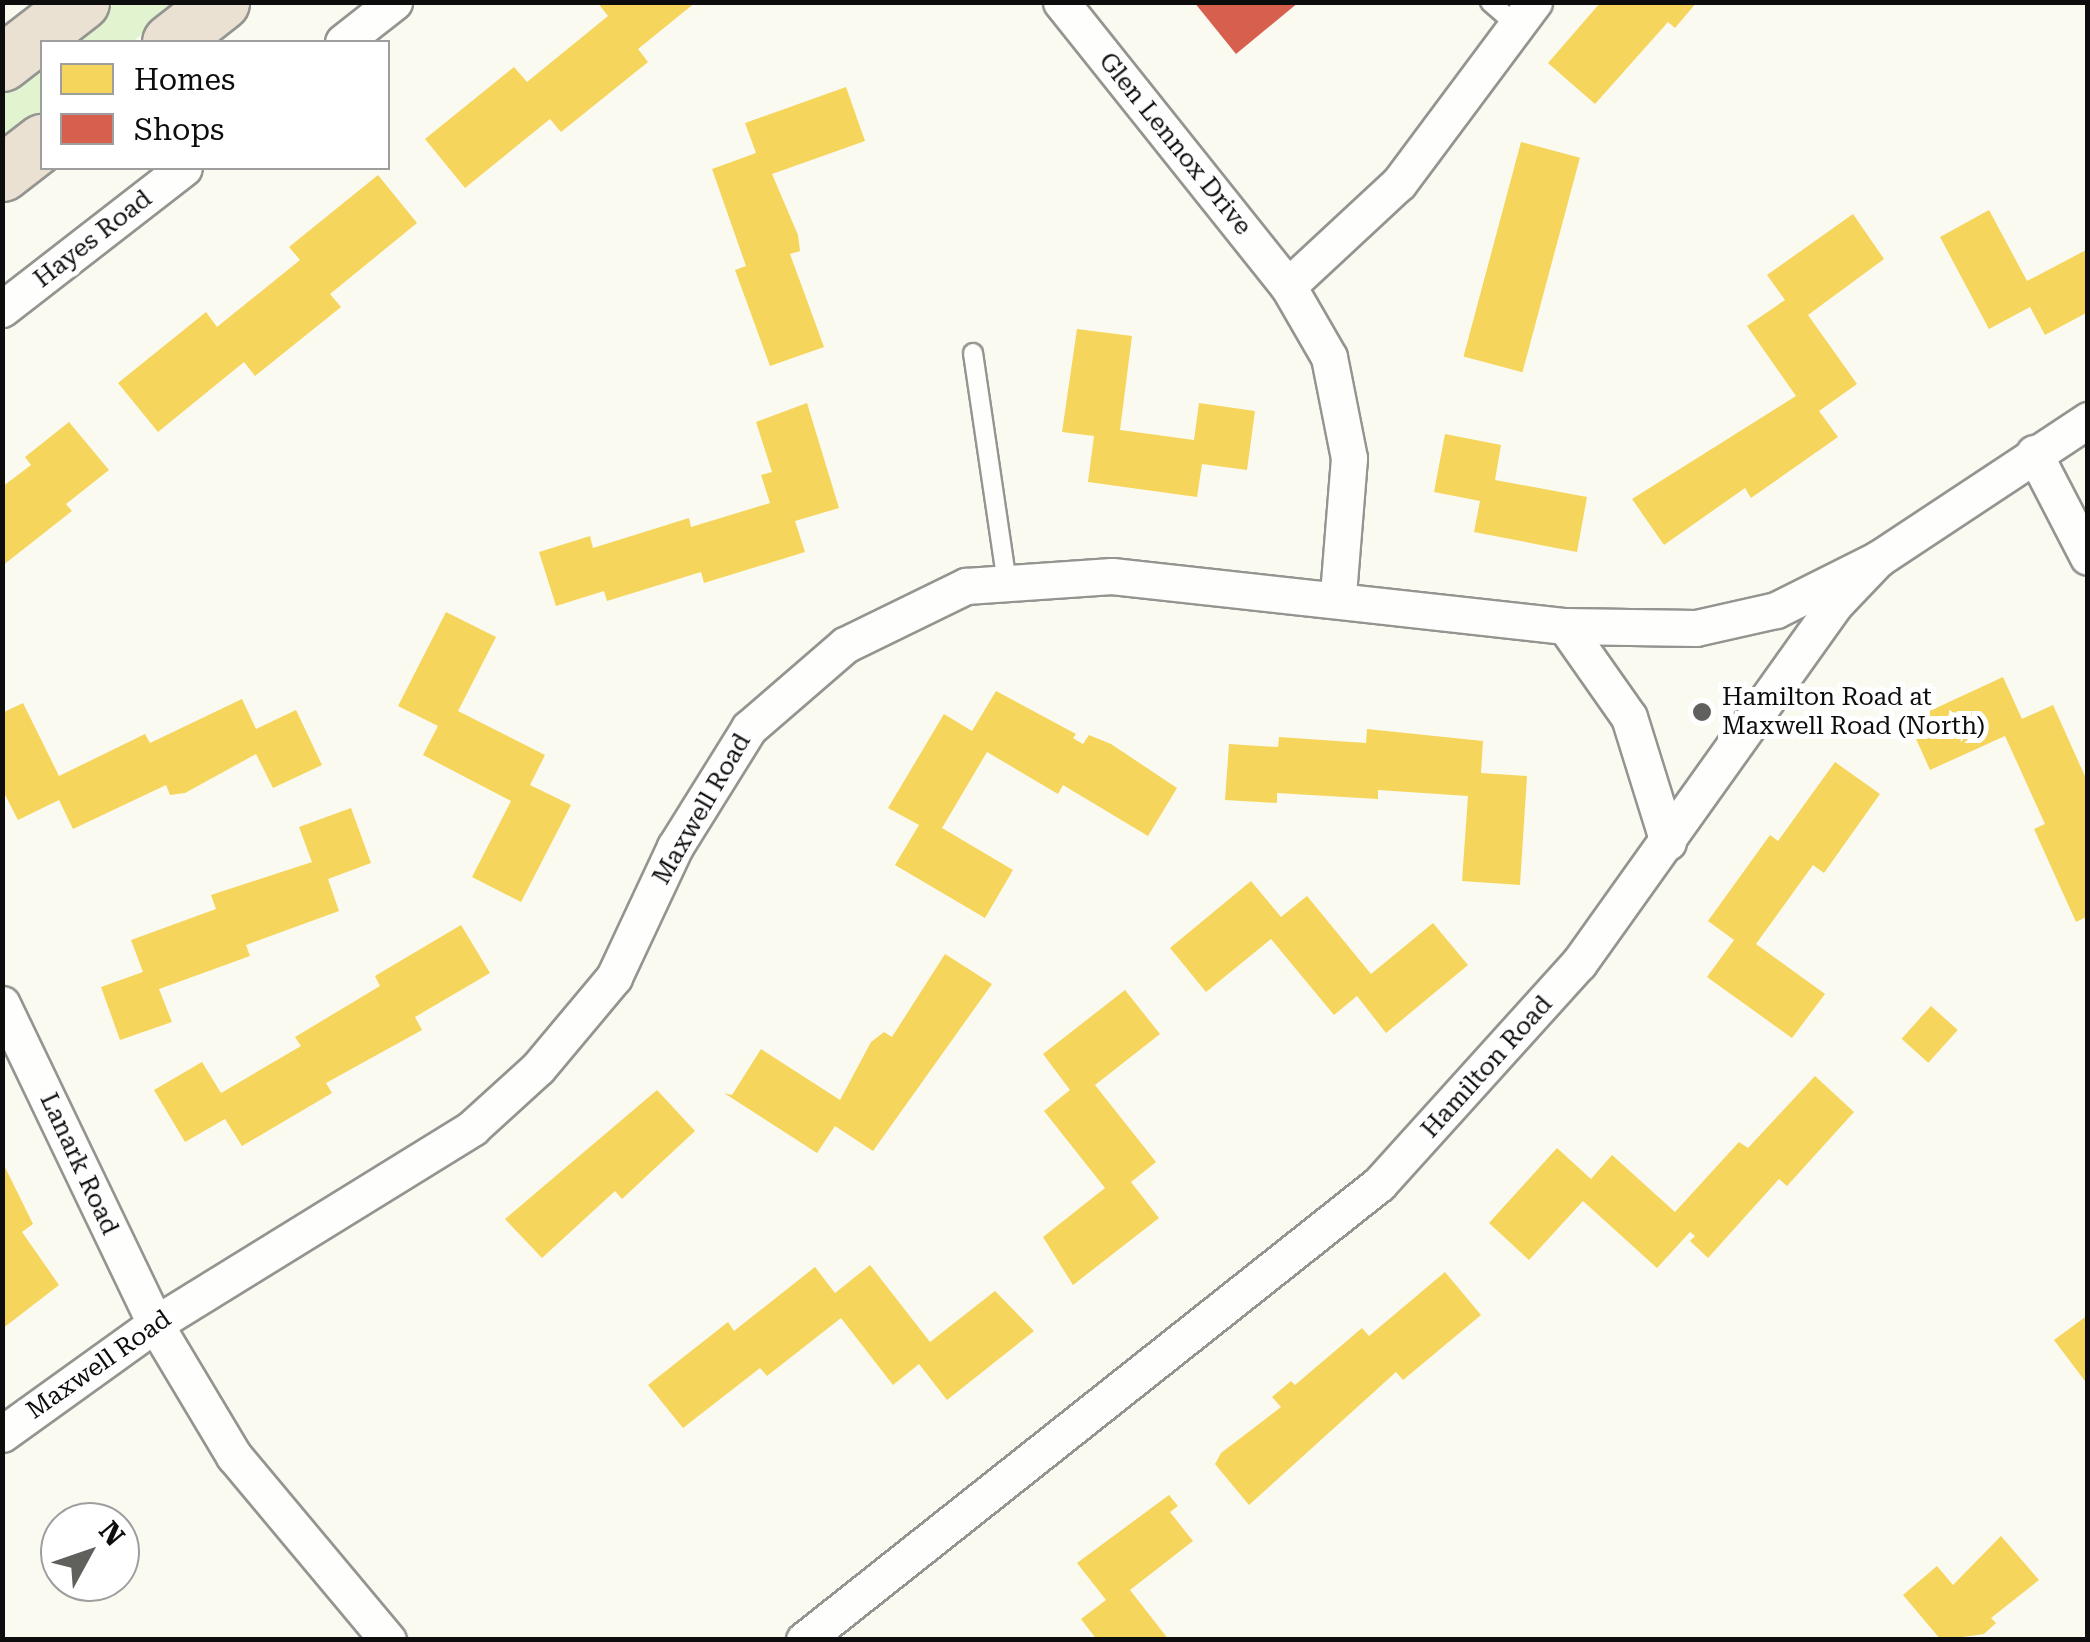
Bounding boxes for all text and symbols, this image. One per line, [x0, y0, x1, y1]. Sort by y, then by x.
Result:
legend [40, 40, 390, 170]
street label: Glen Lennox Drive [1092, 47, 1258, 241]
text: Homes [134, 62, 235, 97]
text: Shops [134, 112, 224, 147]
street label: Hayes Road [28, 184, 158, 294]
place label: Hamilton Road at Maxwell Road (North) [1722, 683, 1985, 742]
marker: Hamilton Road at Maxwell Road (North) [1691, 701, 1713, 723]
street label: Maxwell Road [647, 728, 757, 890]
street label: Hamilton Road [1415, 990, 1559, 1144]
street label: Lanark Road [33, 1088, 125, 1240]
street label: Maxwell Road [21, 1304, 177, 1426]
north arrow [40, 1502, 140, 1602]
text: N [92, 1515, 131, 1553]

